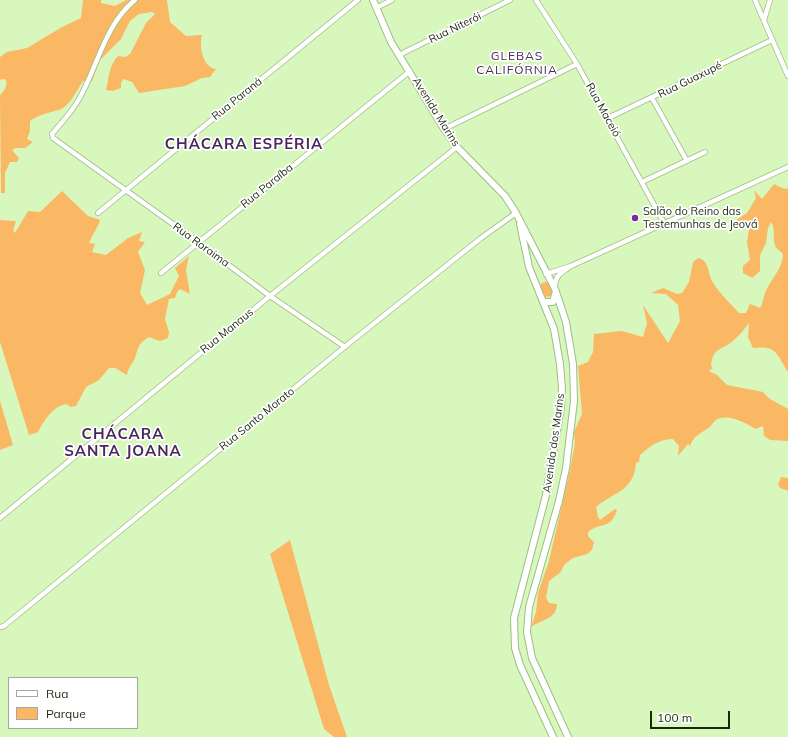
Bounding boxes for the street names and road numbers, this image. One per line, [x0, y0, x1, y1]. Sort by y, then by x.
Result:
street label: Rua Niterói [427, 10, 483, 46]
street label: Rua Guaxupé [656, 59, 724, 101]
street label: Rua Paraná [209, 75, 265, 123]
street label: Avenida Marins [409, 75, 463, 149]
street label: Rua Maceió [583, 81, 623, 139]
street label: Rua Paraíba [238, 161, 296, 211]
street label: Rua Roraima [170, 220, 232, 270]
street label: Rua Manaus [198, 306, 256, 356]
street label: Rua Santo Morato [217, 385, 297, 453]
street label: Avenida dos Marins [540, 392, 568, 494]

